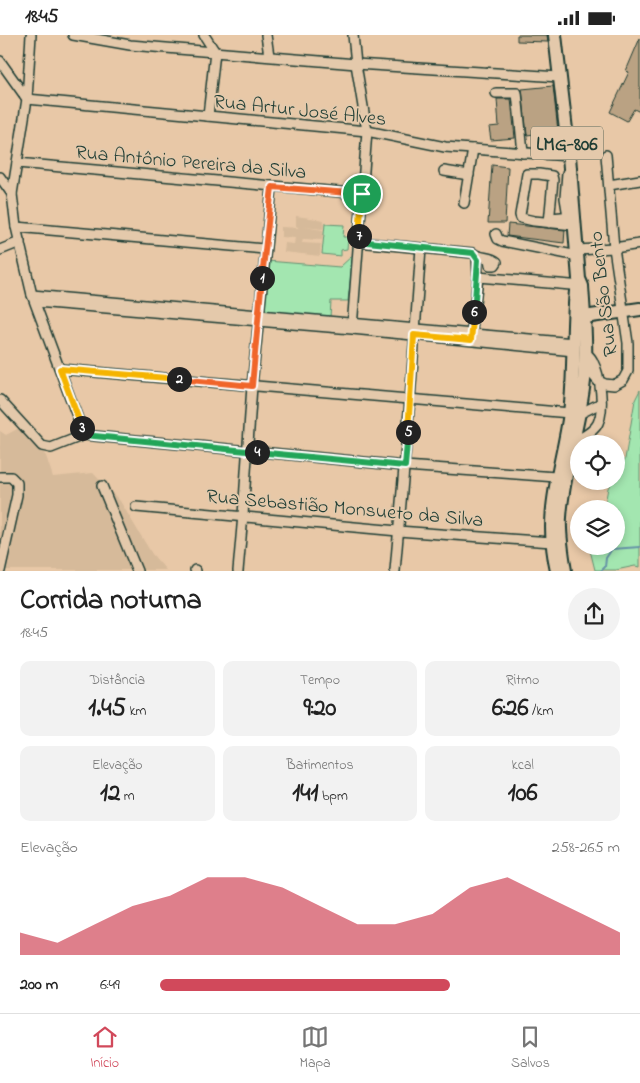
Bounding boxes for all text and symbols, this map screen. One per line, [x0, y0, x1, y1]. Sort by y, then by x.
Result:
text: 18:45 [25, 4, 58, 31]
street label: Rua Artur José Alves [212, 88, 388, 135]
road number: LMG-806 [531, 127, 603, 160]
street label: Rua Antônio Pereira da Silva [74, 139, 308, 188]
pin [341, 173, 383, 215]
icon: arrive [348, 180, 376, 208]
pin: 7 [346, 223, 372, 249]
text: 7 [357, 226, 362, 247]
street label: Rua São Bento [582, 229, 627, 358]
pin: 1 [250, 265, 274, 291]
text: 1 [260, 268, 265, 289]
pin: 6 [462, 299, 486, 325]
text: 6 [471, 302, 478, 323]
pin: 2 [166, 367, 192, 391]
text: 2 [176, 369, 183, 390]
pin: 3 [70, 415, 94, 441]
text: 3 [80, 418, 85, 439]
pin: 5 [396, 419, 420, 445]
text: 5 [404, 422, 413, 443]
map controls [570, 435, 625, 555]
button: locate [570, 435, 625, 490]
pin: 4 [244, 439, 270, 465]
text: 4 [255, 442, 260, 463]
street label: Rua Sebastião Monsueto da Silva [205, 483, 484, 536]
button: layers [570, 500, 625, 555]
text: Corrida noturna [20, 581, 202, 622]
button: share [568, 588, 620, 640]
text: 18:45 [20, 621, 48, 645]
text: Distância [90, 670, 145, 691]
text: Tempo [300, 670, 340, 691]
text: Ritmo [506, 670, 539, 691]
text: 1.45 [88, 691, 126, 727]
text: 9:20 [304, 691, 336, 727]
text: 6:26 [492, 691, 529, 727]
text: km [126, 701, 146, 722]
text: /km [529, 701, 553, 722]
text: Elevação [92, 755, 143, 776]
text: Batimentos [286, 755, 354, 776]
text: kcal [512, 755, 534, 776]
text: 12 [100, 776, 120, 812]
text: 141 [292, 776, 318, 812]
text: 106 [508, 776, 538, 812]
text: m [120, 786, 135, 807]
text: bpm [318, 786, 348, 807]
text: Elevação [20, 836, 78, 860]
text: 258–265 m [552, 836, 620, 860]
text: 200 m [20, 973, 58, 997]
text: 6:49 [100, 973, 120, 997]
tab: Início [90, 1023, 119, 1074]
tab: Mapa [299, 1023, 331, 1074]
tab: Salvos [511, 1023, 550, 1074]

